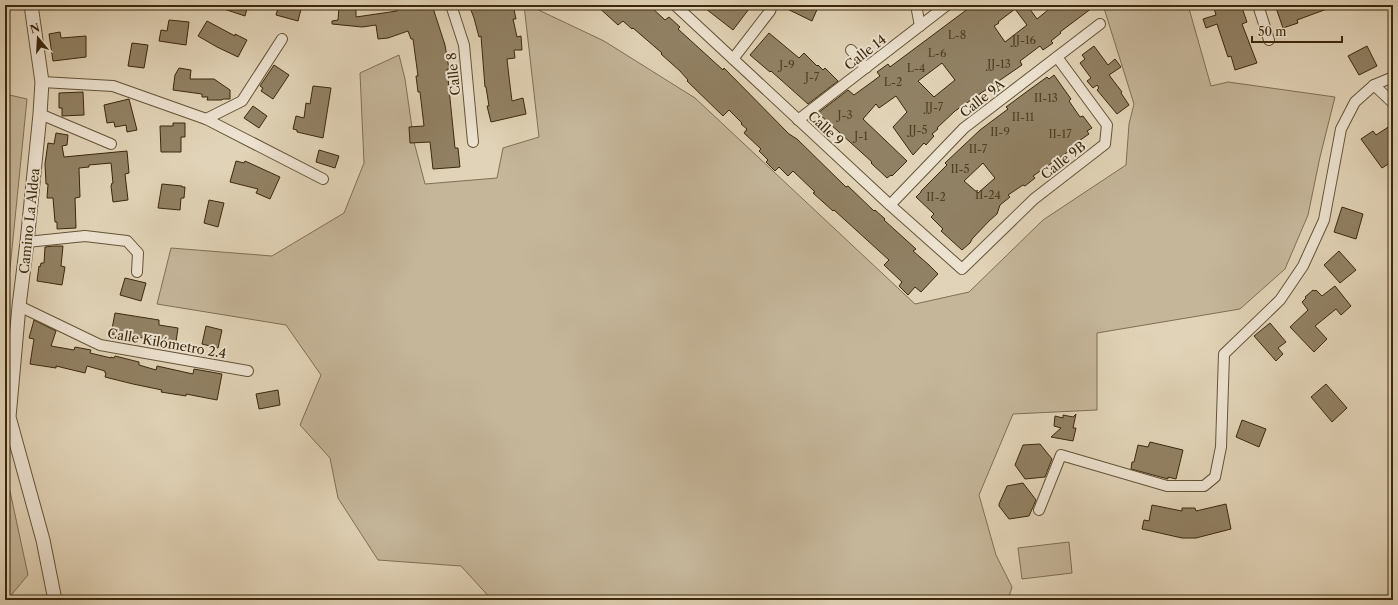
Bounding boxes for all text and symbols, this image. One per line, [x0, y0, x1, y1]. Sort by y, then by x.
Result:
north arrow [18, 18, 58, 58]
scale bar [1252, 18, 1342, 44]
text: N [28, 20, 42, 37]
text: 50 m [1258, 24, 1287, 39]
house number: L-8 [948, 28, 966, 42]
street label: Calle 14 [841, 31, 889, 73]
house number: JJ-16 [1010, 33, 1037, 47]
house number: L-6 [928, 46, 947, 60]
street label: Calle 8 [443, 52, 463, 96]
house number: JJ-13 [985, 57, 1011, 71]
house number: J-9 [777, 58, 795, 72]
house number: L-4 [907, 61, 925, 75]
house number: J-7 [803, 70, 820, 84]
house number: L-2 [884, 75, 902, 89]
street label: Calle 9A [957, 75, 1008, 120]
house number: II-13 [1034, 91, 1058, 105]
house number: JJ-7 [923, 100, 944, 114]
street label: Calle 9 [805, 107, 847, 149]
house number: J-3 [835, 108, 853, 122]
house number: II-11 [1012, 110, 1035, 124]
house number: JJ-5 [906, 123, 928, 137]
house number: II-9 [990, 125, 1010, 139]
house number: II-17 [1048, 127, 1072, 141]
house number: J-1 [852, 129, 868, 143]
street label: Calle 9B [1038, 138, 1088, 182]
house number: II-7 [969, 142, 988, 156]
house number: II-5 [950, 162, 970, 176]
street label: Camino La Aldea [15, 167, 43, 275]
house number: II-24 [975, 188, 1001, 202]
house number: II-2 [926, 190, 946, 204]
street label: Calle Kilómetro 2.4 [106, 325, 228, 361]

